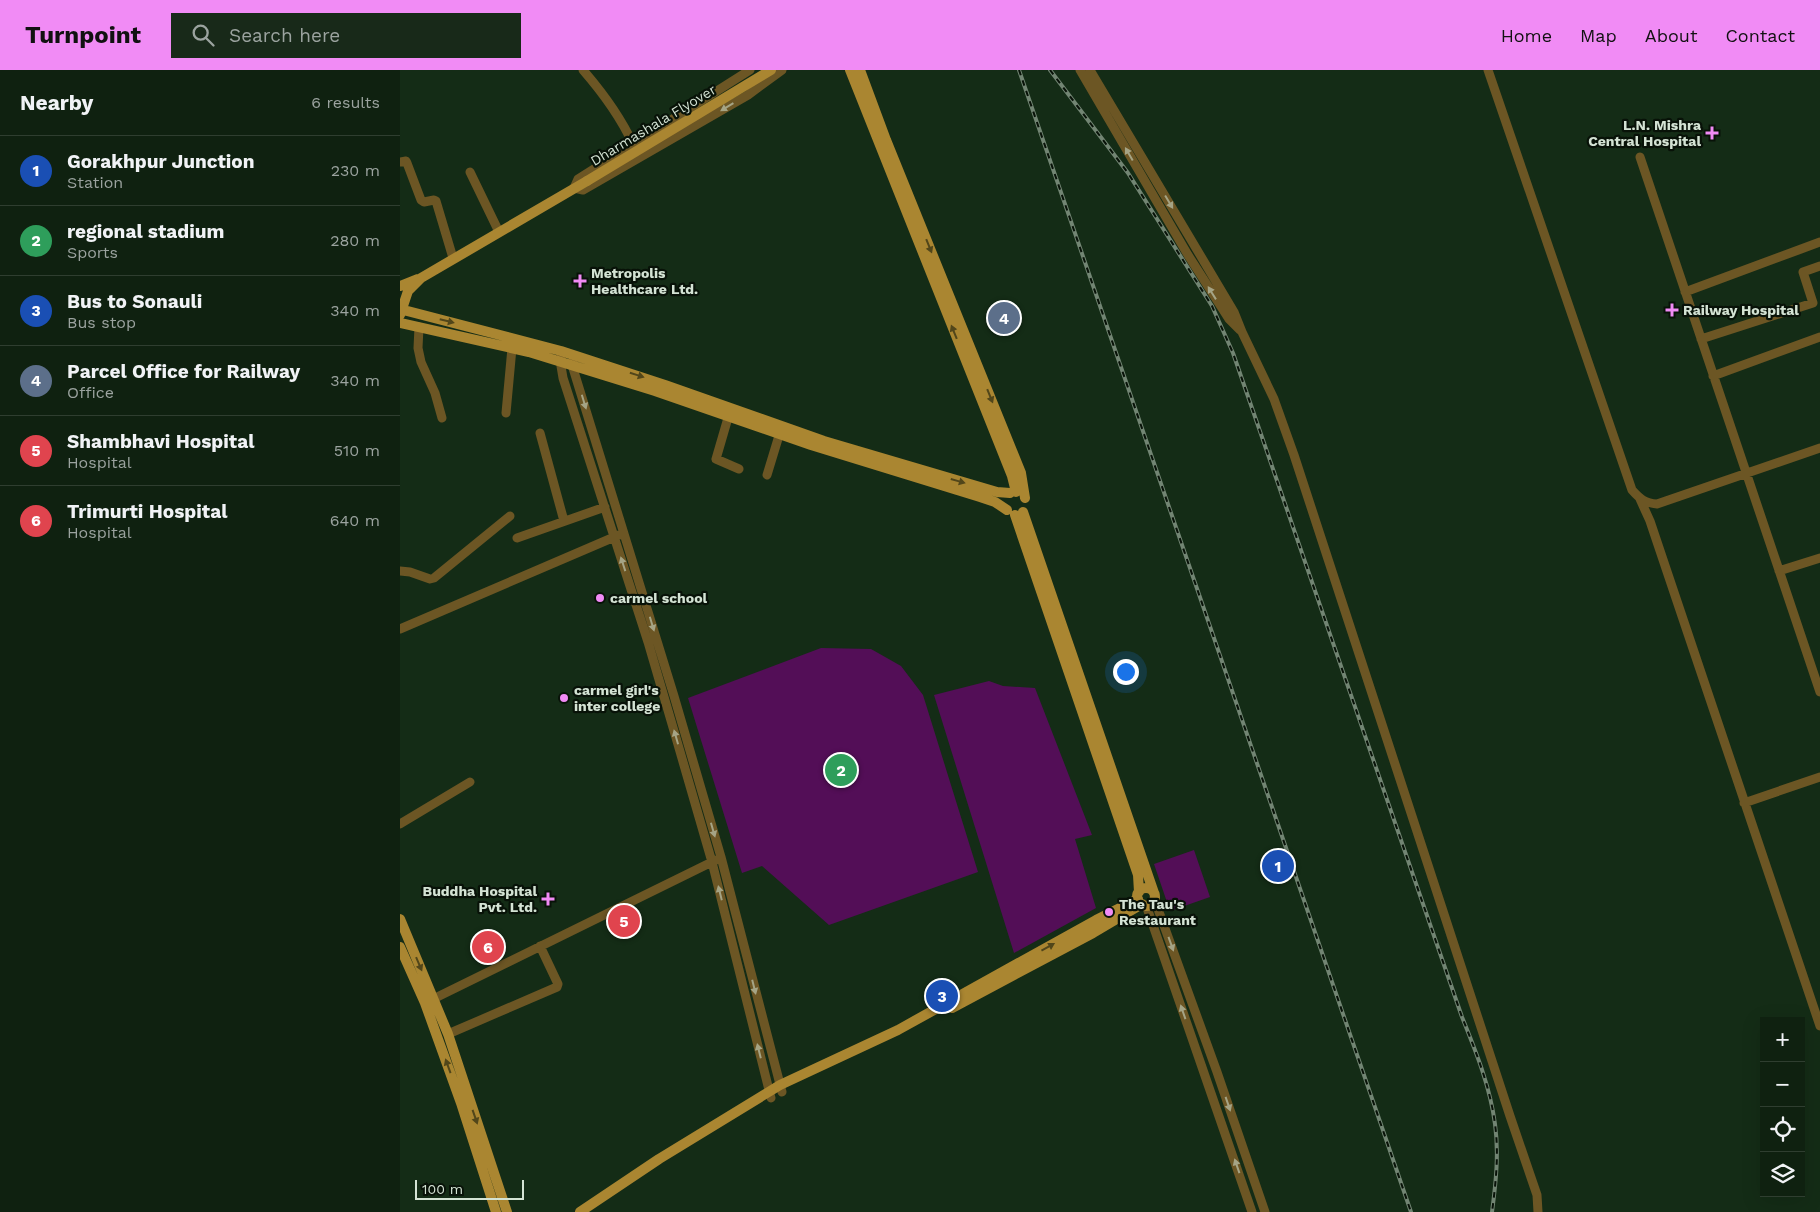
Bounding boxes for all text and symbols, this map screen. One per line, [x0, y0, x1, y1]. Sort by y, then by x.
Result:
search box [171, 13, 521, 58]
text: Turnpoint [25, 21, 141, 49]
icon: search [189, 21, 217, 49]
text: Search here [229, 24, 340, 47]
text: Home [1501, 25, 1552, 46]
text: Map [1580, 25, 1617, 46]
text: About [1645, 25, 1697, 46]
text: Contact [1725, 25, 1795, 46]
street label: Dharmashala Flyover [587, 81, 719, 169]
text: Nearby [20, 90, 93, 115]
text: 6 results [311, 93, 380, 112]
one-way arrow [720, 103, 734, 112]
place label: L.N. Mishra Central Hospital [1588, 117, 1702, 149]
marker: L.N. Mishra Central Hospital [1705, 126, 1719, 140]
one-way arrow [1125, 146, 1133, 161]
text: Gorakhpur Junction [67, 150, 254, 173]
text: 1 [33, 161, 39, 180]
text: 230 m [331, 161, 380, 180]
text: Station [67, 173, 123, 192]
one-way arrow [1164, 195, 1173, 208]
text: regional stadium [67, 220, 224, 243]
text: 2 [31, 231, 41, 250]
text: 280 m [330, 231, 380, 250]
one-way arrow [925, 238, 933, 253]
text: Sports [67, 243, 118, 262]
place label: Metropolis Healthcare Ltd. [591, 265, 698, 297]
marker: Metropolis Healthcare Ltd. [573, 274, 587, 288]
one-way arrow [1208, 287, 1217, 300]
text: Bus to Sonauli [67, 290, 202, 313]
pin: 4 [988, 299, 1020, 337]
text: 3 [31, 301, 41, 320]
text: 340 m [330, 301, 380, 320]
place label: Railway Hospital [1683, 302, 1799, 318]
marker: Railway Hospital [1665, 303, 1679, 317]
text: Bus stop [67, 313, 136, 332]
one-way arrow [440, 317, 455, 325]
one-way arrow [949, 325, 957, 339]
text: Parcel Office for Railway [67, 360, 300, 383]
text: 4 [31, 371, 41, 390]
text: 340 m [330, 371, 380, 390]
one-way arrow [630, 372, 645, 380]
text: Office [67, 383, 114, 402]
one-way arrow [986, 389, 994, 404]
one-way arrow [580, 394, 588, 409]
text: Shambhavi Hospital [67, 430, 254, 453]
text: 5 [31, 441, 41, 460]
text: 510 m [334, 441, 380, 460]
text: Hospital [67, 453, 132, 472]
one-way arrow [950, 477, 965, 485]
text: Trimurti Hospital [67, 500, 227, 523]
text: 6 [31, 511, 41, 530]
text: 640 m [330, 511, 380, 530]
text: Hospital [67, 523, 132, 542]
one-way arrow [619, 557, 627, 572]
place label: carmel school [610, 590, 708, 606]
marker: carmel school [594, 592, 606, 604]
one-way arrow [648, 617, 656, 632]
your location [1113, 659, 1139, 685]
place label: carmel girl's inter college [574, 682, 660, 714]
marker: carmel girl's inter college [558, 692, 570, 704]
one-way arrow [672, 729, 680, 744]
pin: 2 [825, 751, 857, 789]
one-way arrow [710, 823, 718, 838]
pin: 1 [1262, 847, 1294, 885]
place label: Buddha Hospital Pvt. Ltd. [423, 883, 537, 915]
one-way arrow [716, 886, 724, 901]
marker: Buddha Hospital Pvt. Ltd. [541, 892, 555, 906]
place label: The Tau's Restaurant [1119, 896, 1196, 928]
pin: 5 [608, 902, 640, 940]
marker: The Tau's Restaurant [1103, 906, 1115, 918]
pin: 6 [472, 928, 504, 966]
one-way arrow [1168, 937, 1175, 952]
one-way arrow [1040, 943, 1055, 951]
one-way arrow [416, 957, 424, 971]
pin: 3 [926, 977, 958, 1015]
one-way arrow [751, 980, 759, 995]
one-way arrow [1179, 1005, 1186, 1020]
map controls [1760, 1017, 1805, 1197]
button: + [1760, 1017, 1805, 1062]
one-way arrow [755, 1043, 763, 1058]
one-way arrow [444, 1058, 452, 1073]
button: − [1760, 1062, 1805, 1107]
one-way arrow [1225, 1096, 1232, 1111]
button: locate [1760, 1107, 1805, 1152]
one-way arrow [472, 1109, 480, 1124]
button: layers [1760, 1152, 1805, 1197]
one-way arrow [1232, 1158, 1240, 1173]
scale bar [415, 1177, 524, 1200]
text: 100 m [422, 1181, 463, 1197]

